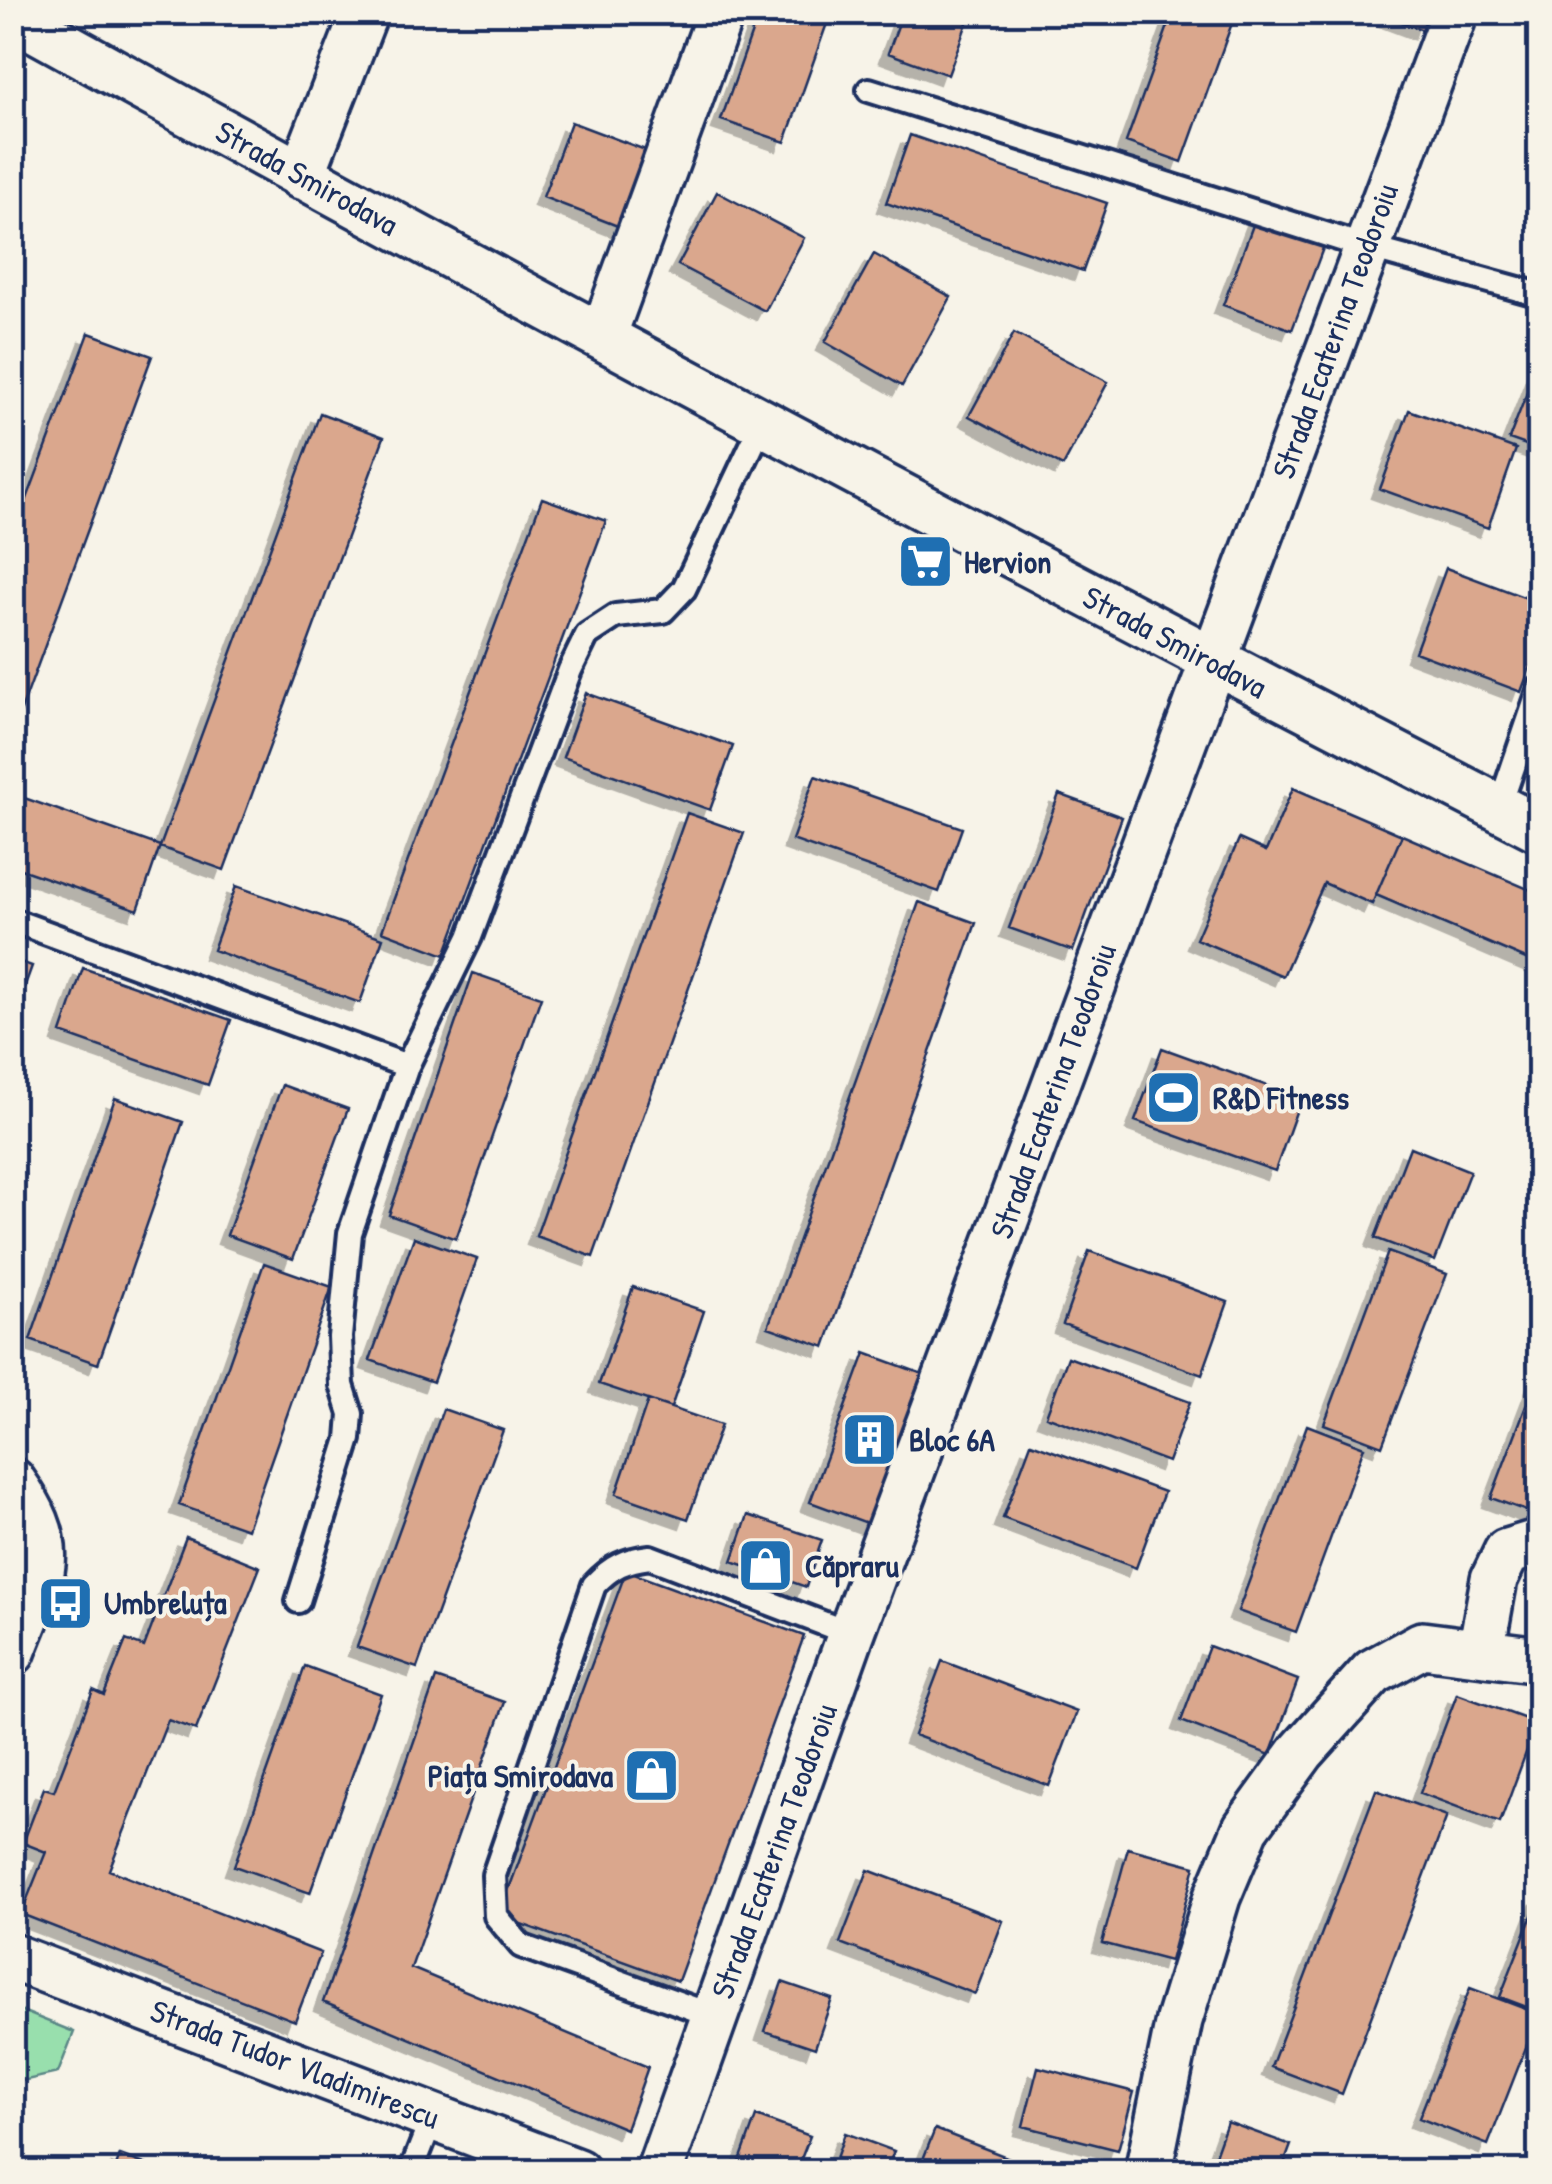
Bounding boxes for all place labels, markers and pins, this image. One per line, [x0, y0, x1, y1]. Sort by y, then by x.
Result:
supermarket icon: Hervion [895, 532, 955, 592]
place label: Hervion [964, 540, 1051, 583]
sports icon: R&D Fitness [1144, 1068, 1204, 1128]
place label: R&D Fitness [1213, 1076, 1349, 1119]
building icon: Bloc 6A [840, 1410, 900, 1470]
place label: Bloc 6A [909, 1418, 995, 1461]
shop icon: Căpraru [736, 1536, 796, 1596]
place label: Căpraru [805, 1544, 899, 1588]
bus stop icon: Umbreluța [35, 1573, 95, 1633]
place label: Umbreluța [104, 1581, 227, 1624]
shop icon: Piața Smirodava [622, 1746, 682, 1806]
place label: Piața Smirodava [428, 1754, 613, 1797]

